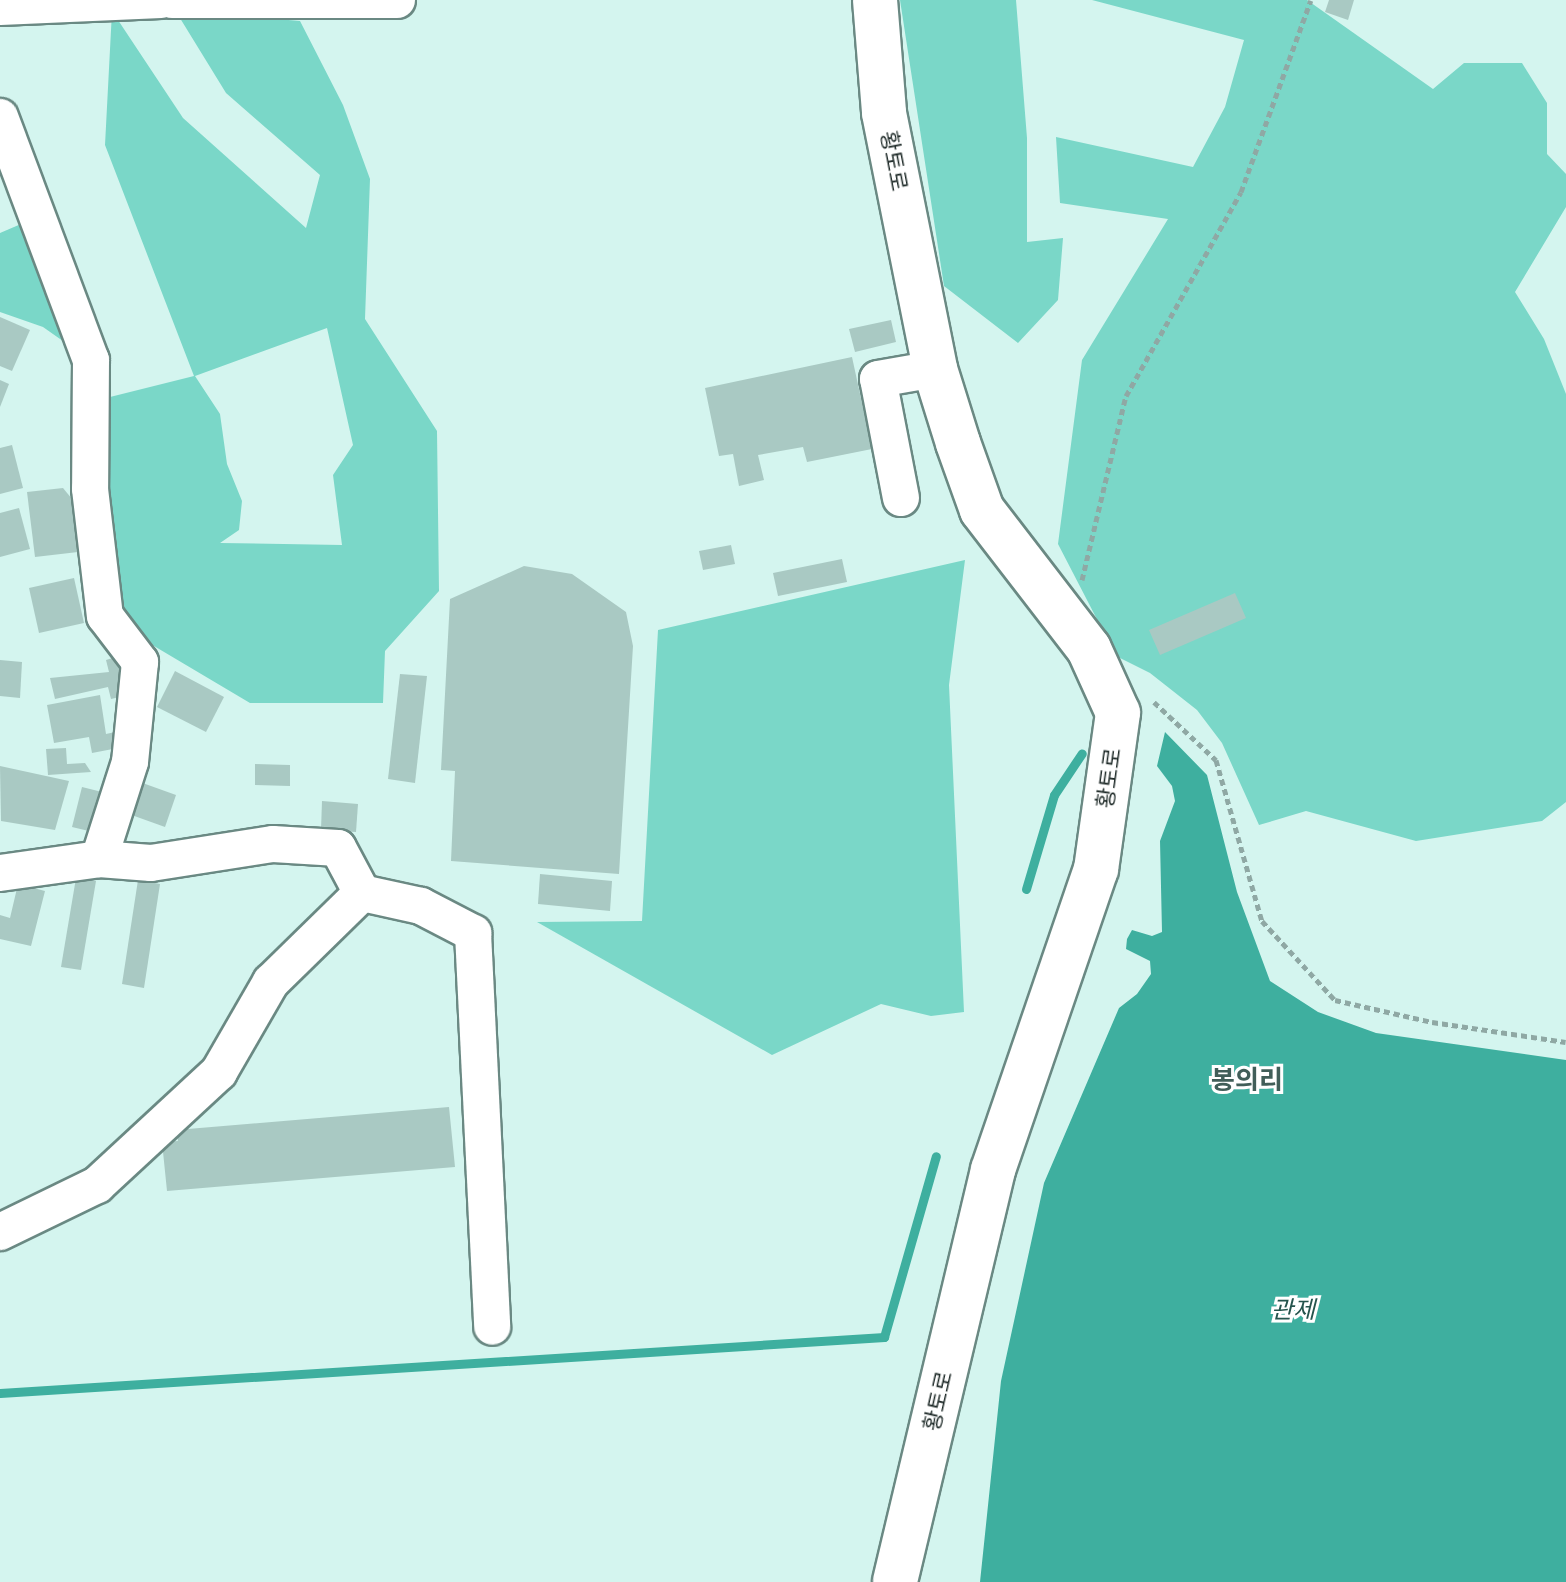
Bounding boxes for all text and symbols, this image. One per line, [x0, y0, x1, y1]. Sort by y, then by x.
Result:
street label: 황토로 [875, 129, 913, 193]
street label: 황토로 [1092, 746, 1126, 810]
district label: 봉의리 [1211, 1065, 1283, 1097]
water label: 관제 [1271, 1296, 1315, 1324]
street label: 황토로 [918, 1368, 958, 1434]

